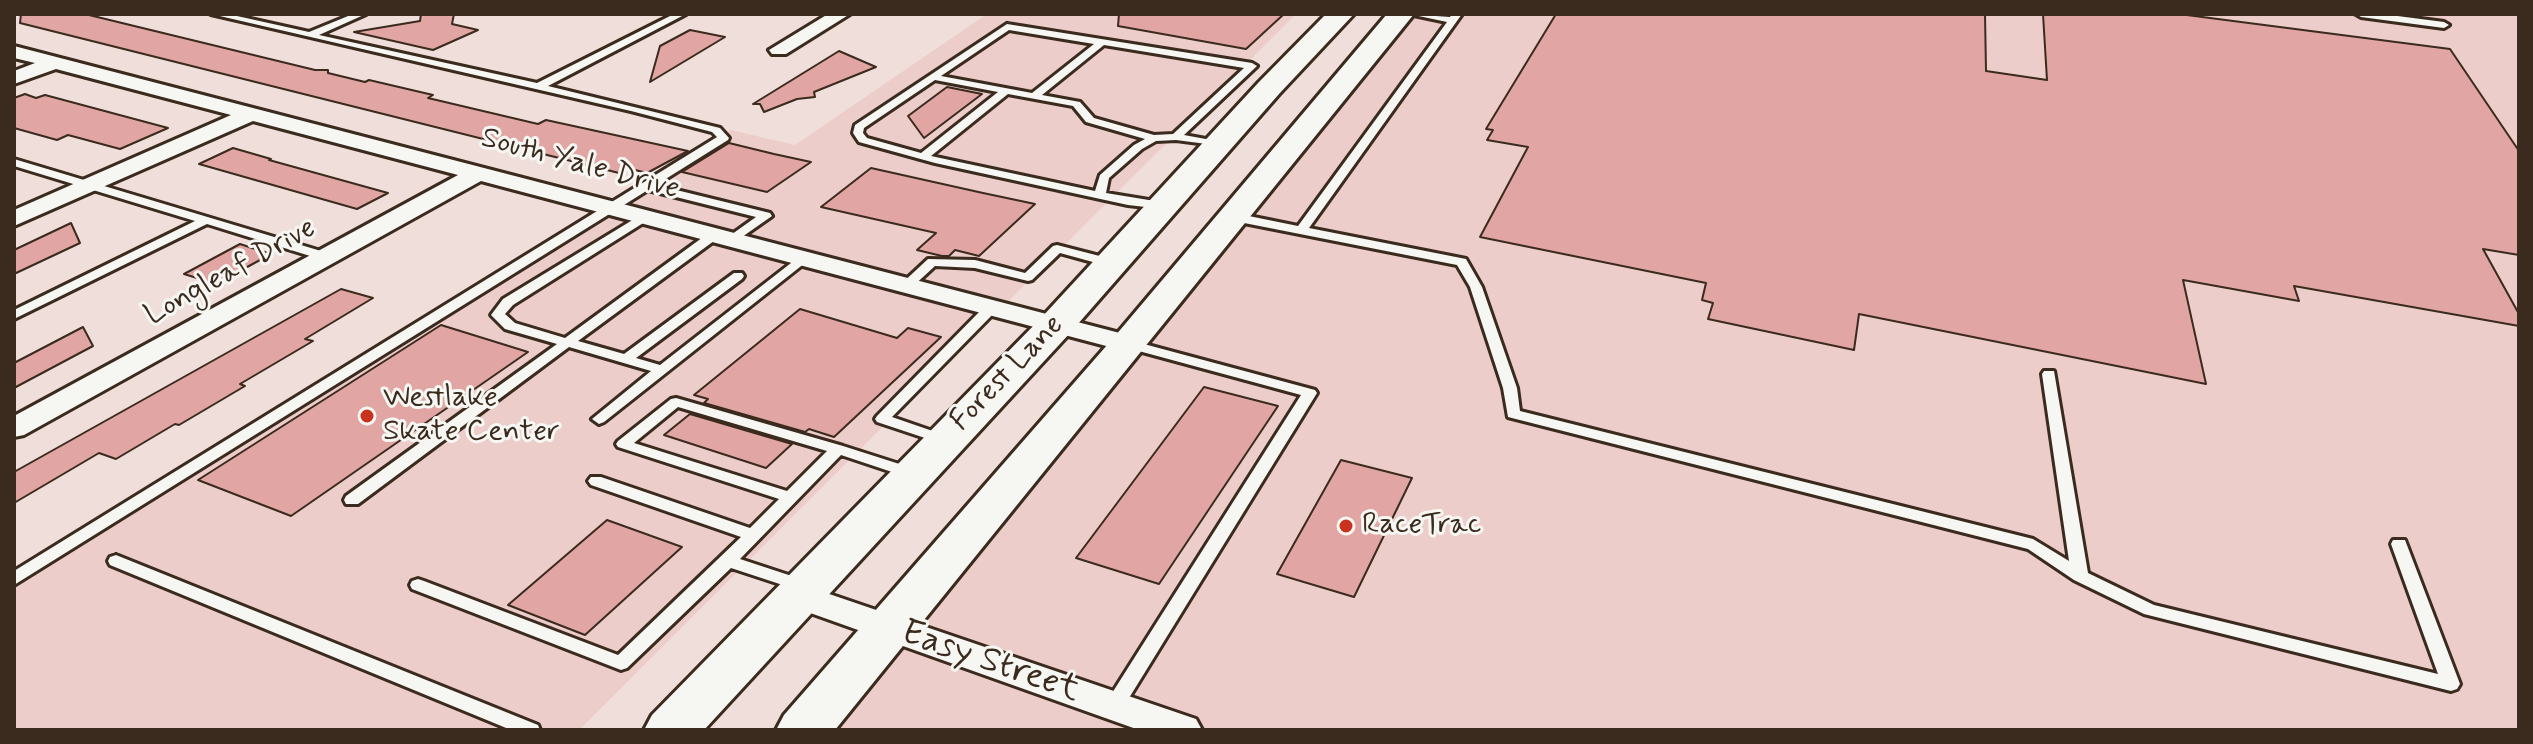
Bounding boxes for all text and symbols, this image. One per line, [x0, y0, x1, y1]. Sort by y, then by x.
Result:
street label: South Yale Drive [477, 121, 683, 209]
street label: Longleaf Drive [139, 211, 323, 335]
street label: Forest Lane [944, 308, 1072, 440]
place label: Westlake Skate Center [383, 381, 560, 452]
marker: Westlake Skate Center [358, 407, 376, 425]
place label: RaceTrac [1362, 508, 1482, 544]
marker: RaceTrac [1337, 517, 1355, 535]
street label: Easy Street [895, 612, 1085, 714]

